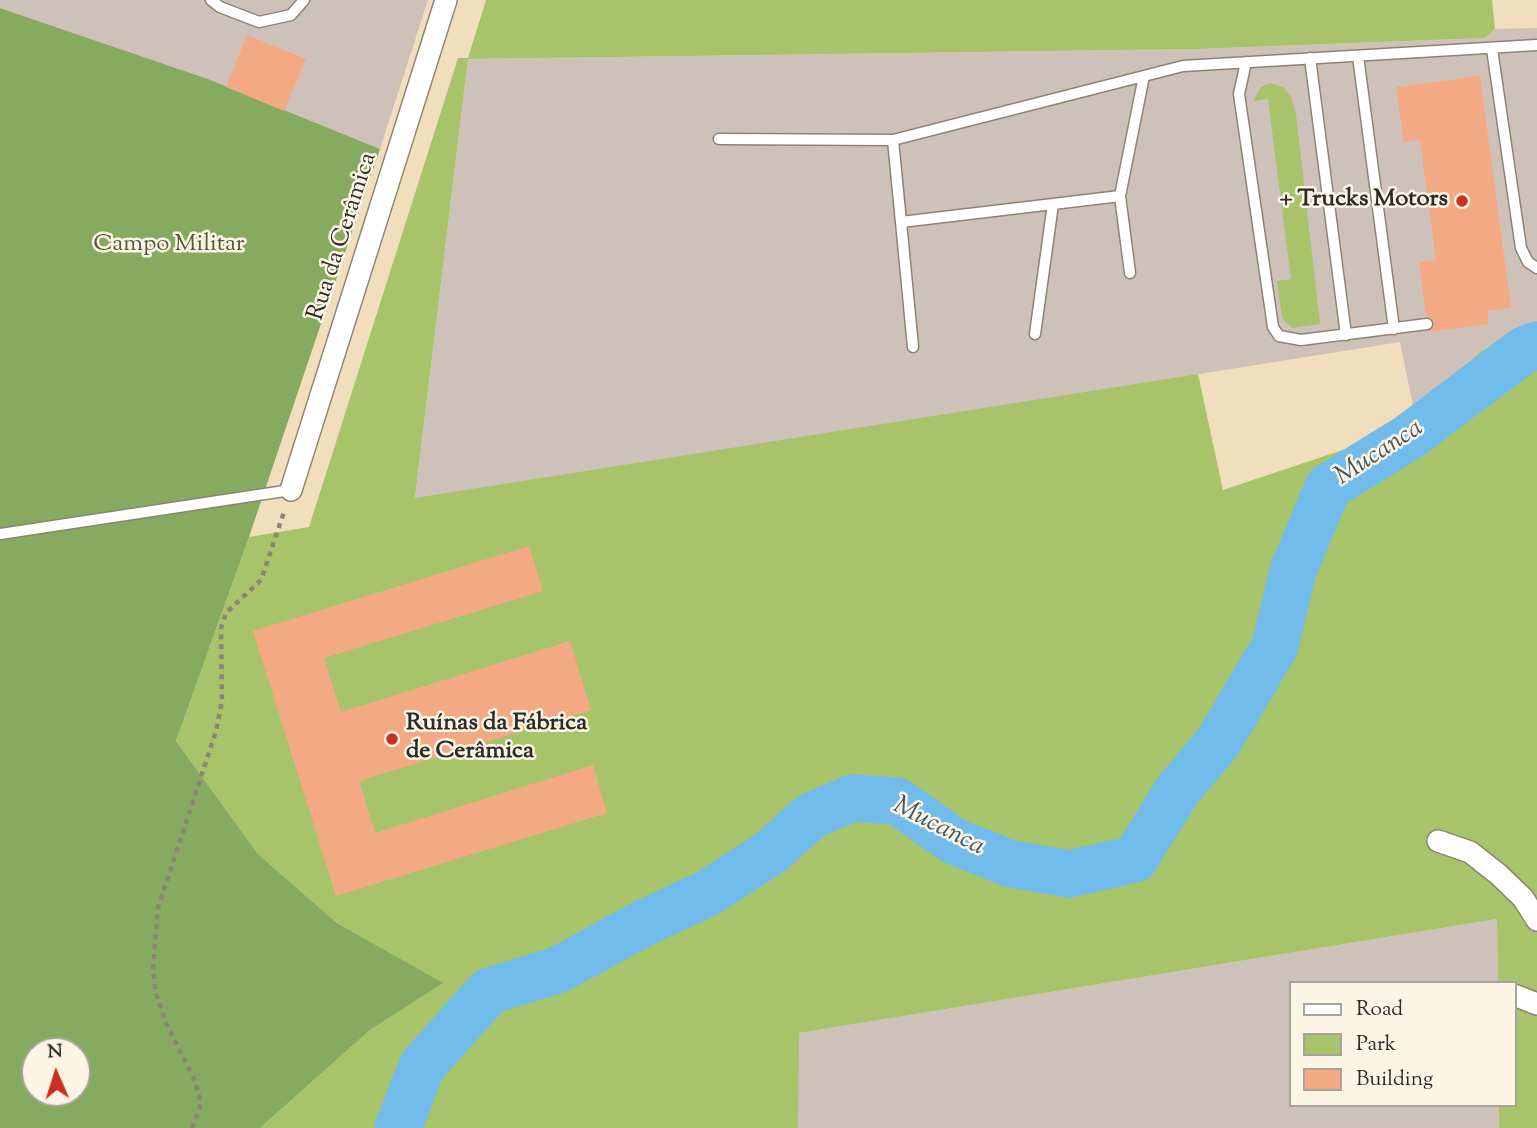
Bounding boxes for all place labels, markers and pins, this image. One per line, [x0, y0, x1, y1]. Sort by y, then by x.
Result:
place label: + Trucks Motors [1280, 187, 1448, 215]
marker: + Trucks Motors [1454, 193, 1470, 209]
place label: Ruínas da Fábrica de Cerâmica [406, 711, 587, 767]
marker: Ruínas da Fábrica de Cerâmica [384, 731, 400, 747]

